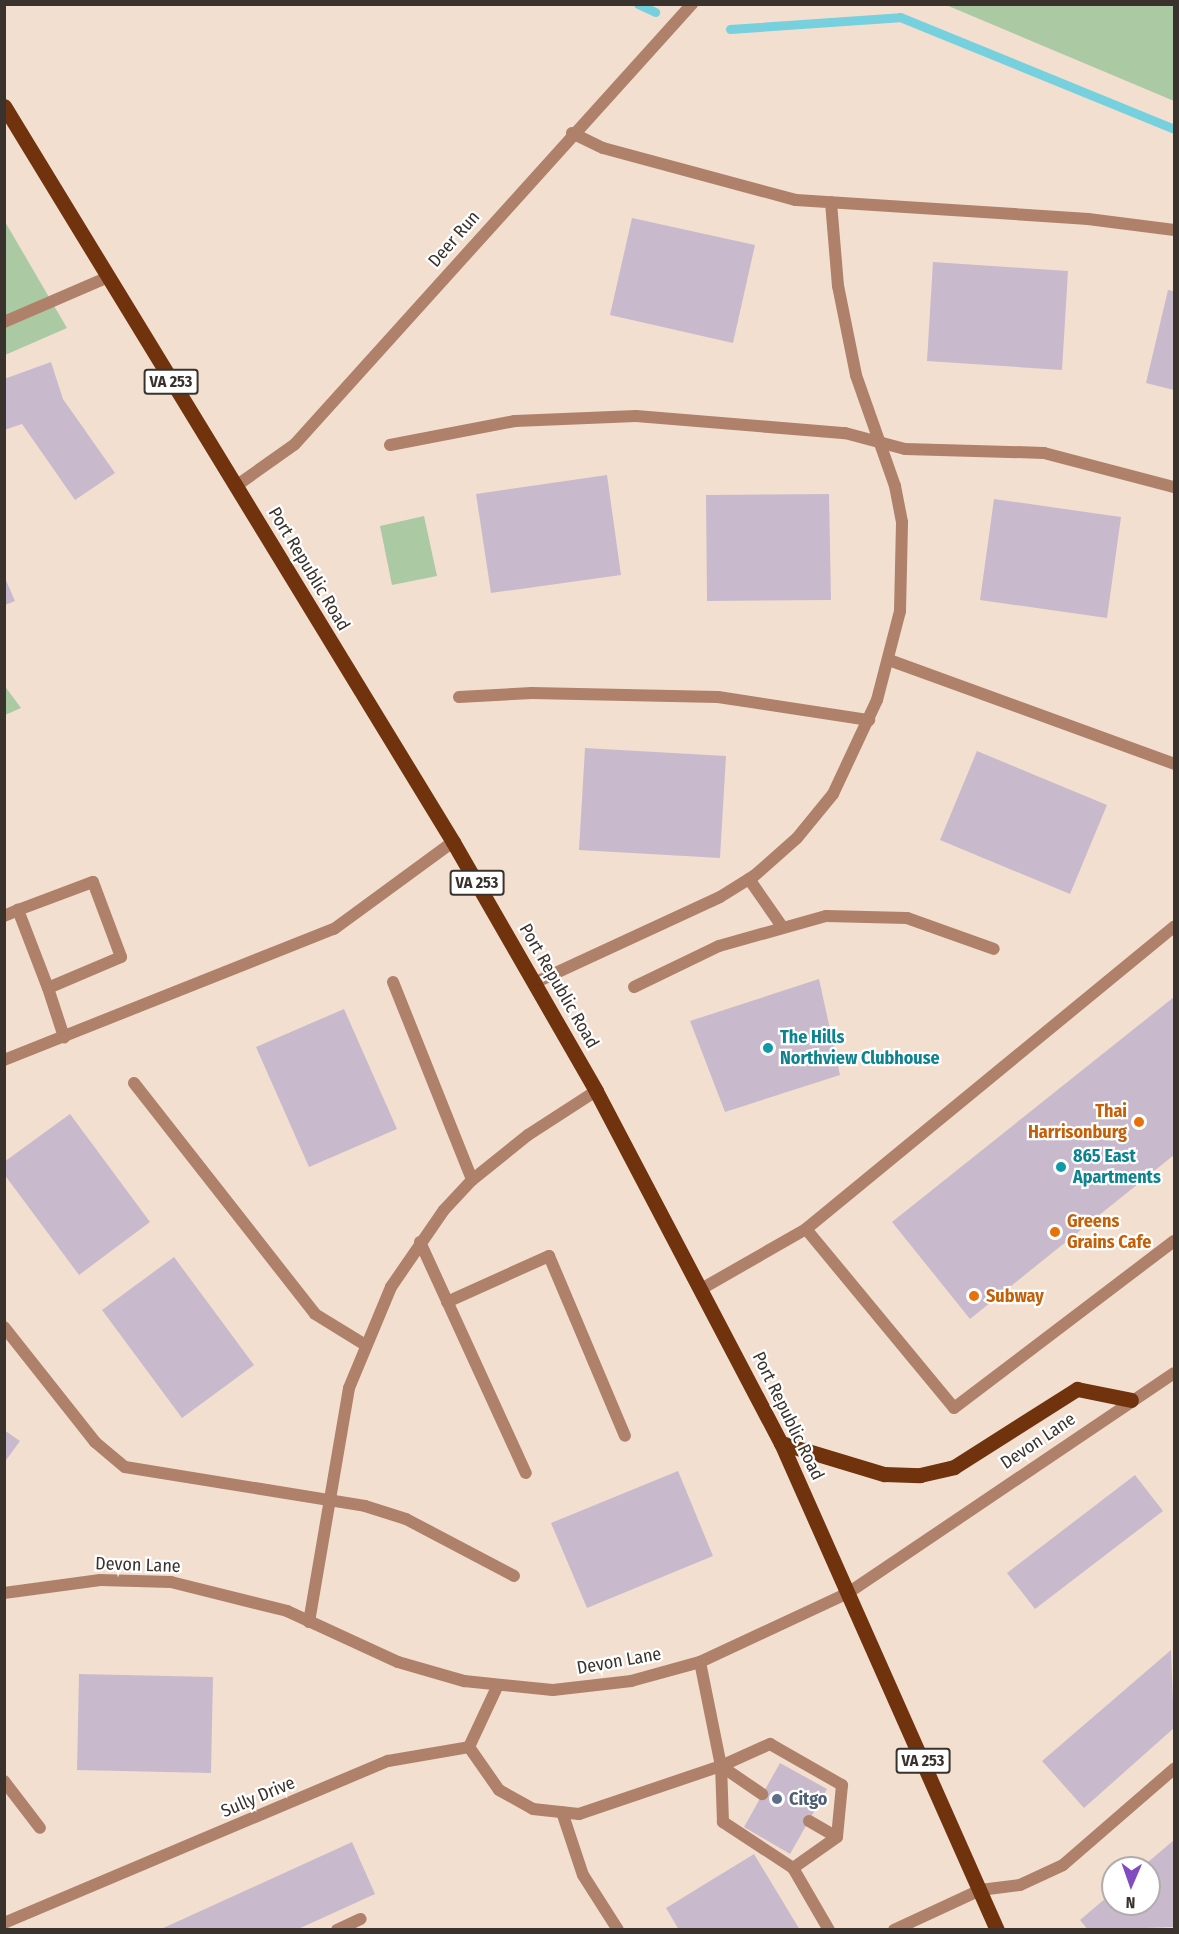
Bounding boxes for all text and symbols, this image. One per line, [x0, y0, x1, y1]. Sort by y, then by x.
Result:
street label: Deer Run [424, 206, 484, 272]
road number: VA 253 [142, 369, 200, 395]
street label: Port Republic Road [264, 503, 354, 635]
road number: VA 253 [448, 870, 506, 896]
street label: Port Republic Road [515, 920, 603, 1052]
place label: The Hills Northview Clubhouse [780, 1027, 940, 1070]
marker: The Hills Northview Clubhouse [761, 1041, 775, 1055]
place label: Thai Harrisonburg [1028, 1101, 1127, 1144]
marker: Thai Harrisonburg [1132, 1115, 1146, 1129]
place label: 865 East Apartments [1073, 1146, 1161, 1188]
marker: 865 East Apartments [1054, 1160, 1068, 1174]
place label: Greens Grains Cafe [1067, 1211, 1151, 1254]
marker: Greens Grains Cafe [1048, 1225, 1062, 1239]
place label: Subway [986, 1285, 1044, 1307]
marker: Subway [967, 1289, 981, 1303]
street label: Port Republic Road [748, 1348, 828, 1484]
street label: Devon Lane [997, 1408, 1079, 1474]
street label: Devon Lane [95, 1553, 181, 1577]
street label: Devon Lane [575, 1643, 663, 1679]
road number: VA 253 [894, 1748, 952, 1774]
street label: Sully Drive [218, 1772, 298, 1822]
place label: Citgo [789, 1788, 827, 1810]
marker: Citgo [770, 1792, 784, 1806]
north arrow [1101, 1856, 1161, 1916]
text: N [1125, 1893, 1136, 1912]

